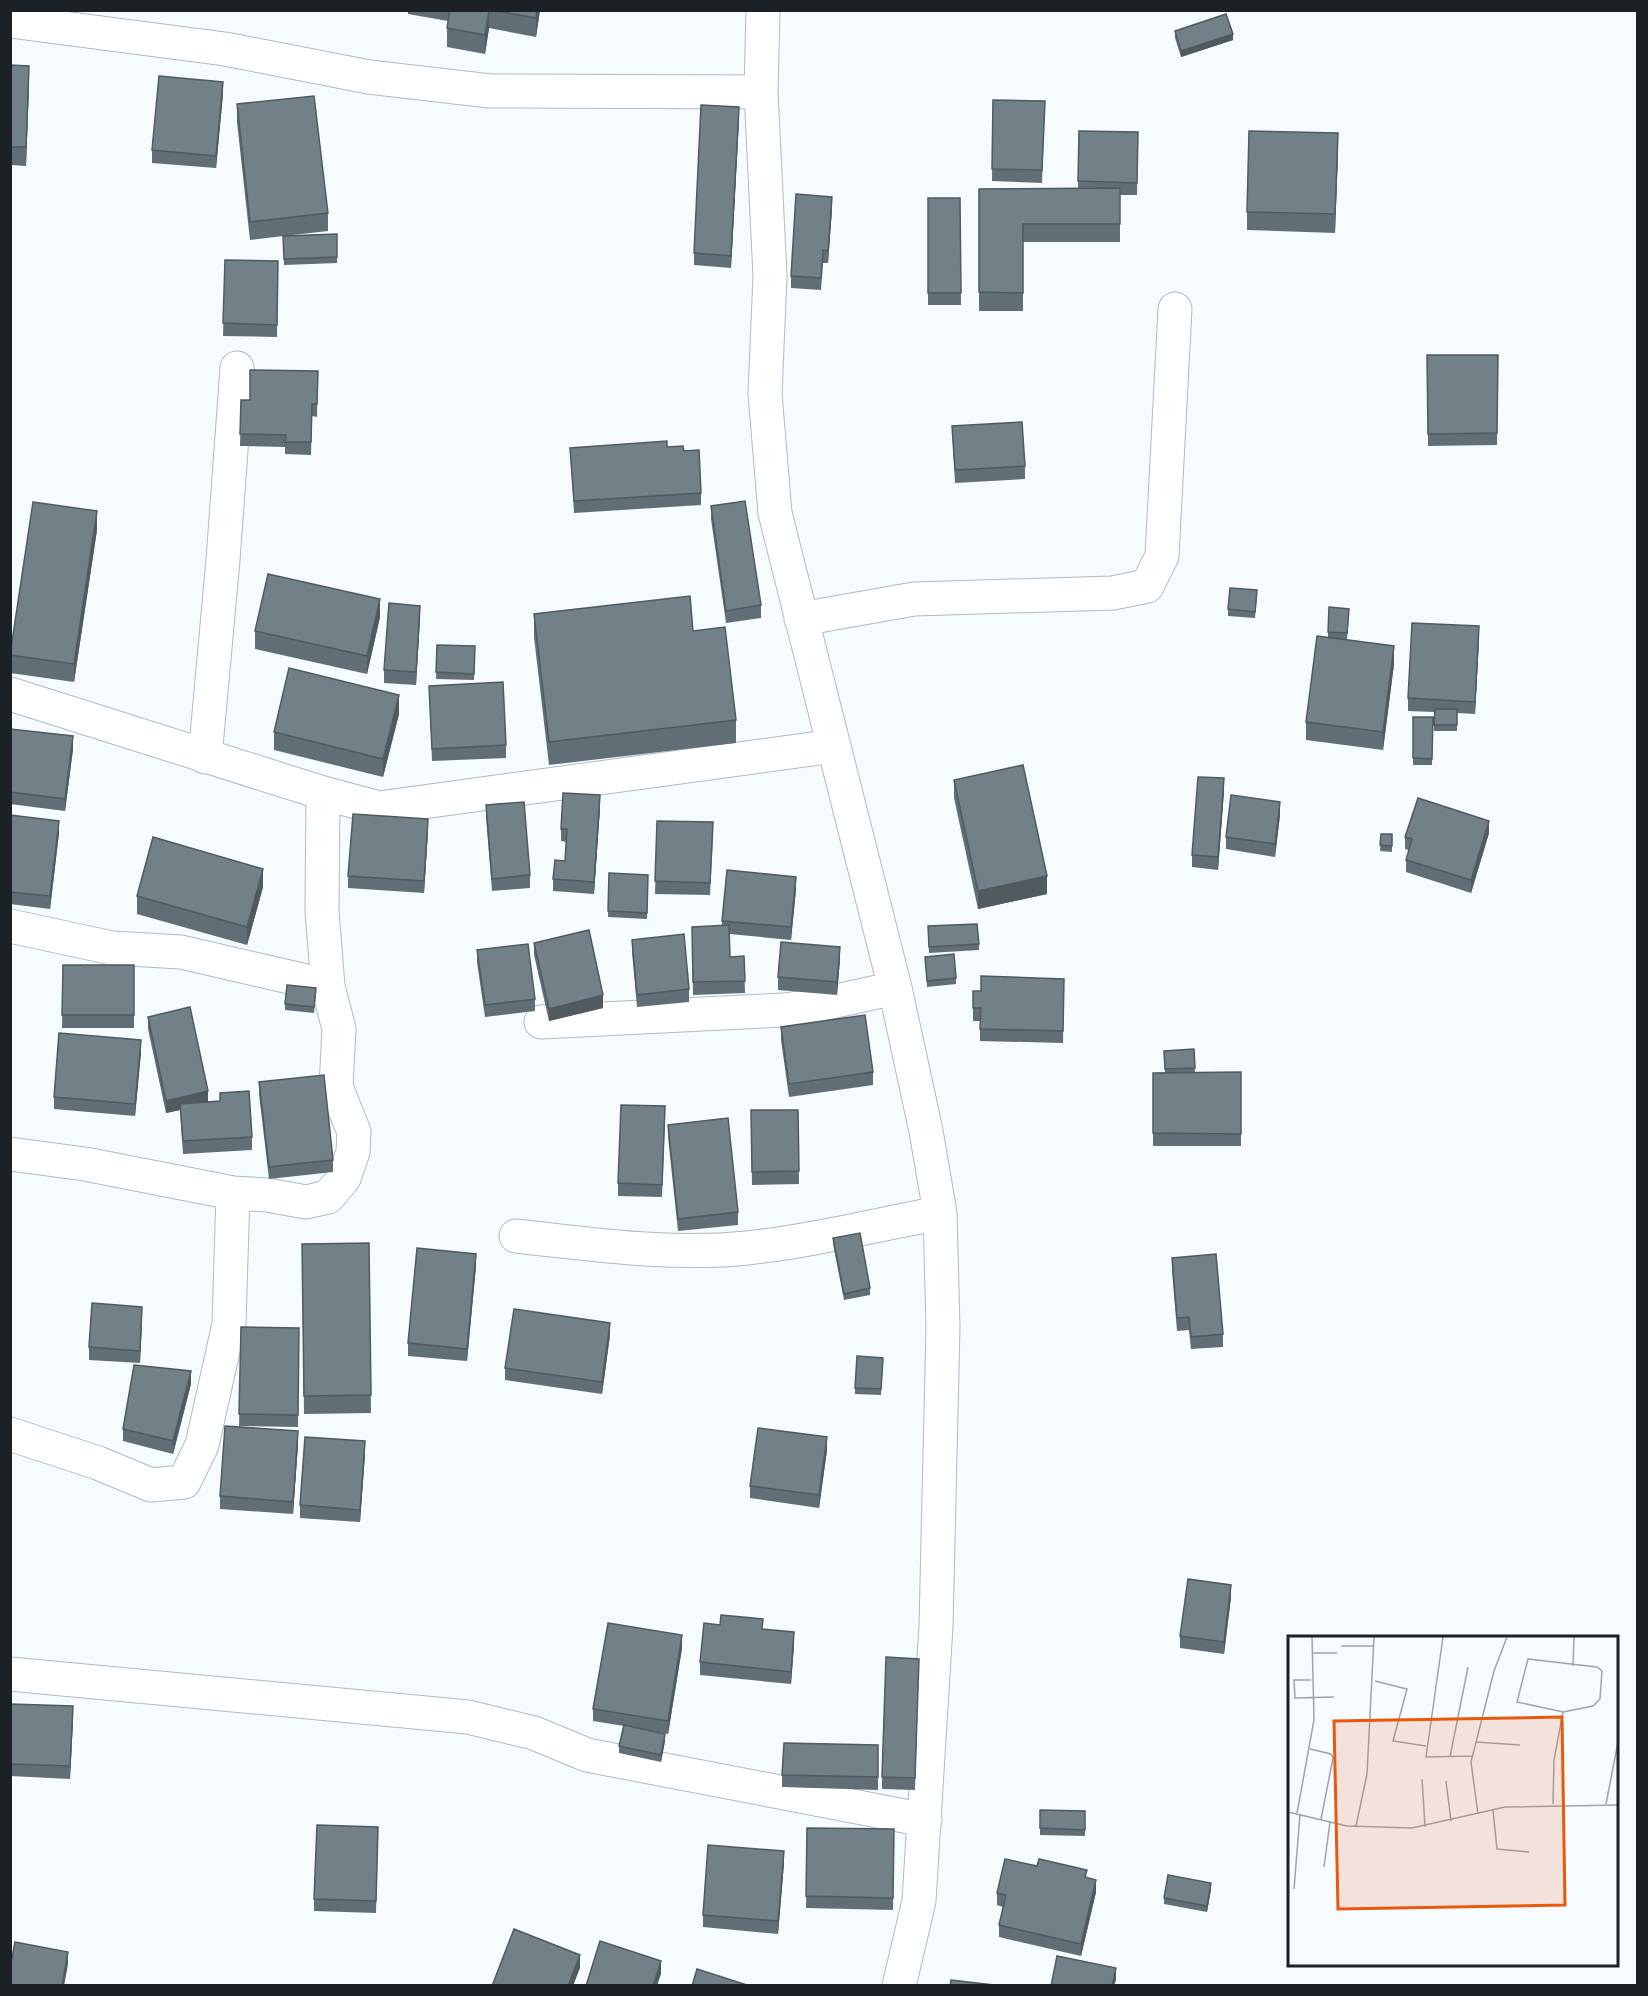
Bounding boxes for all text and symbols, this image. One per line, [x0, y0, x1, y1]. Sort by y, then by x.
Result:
inset map [1288, 1636, 1618, 1966]

